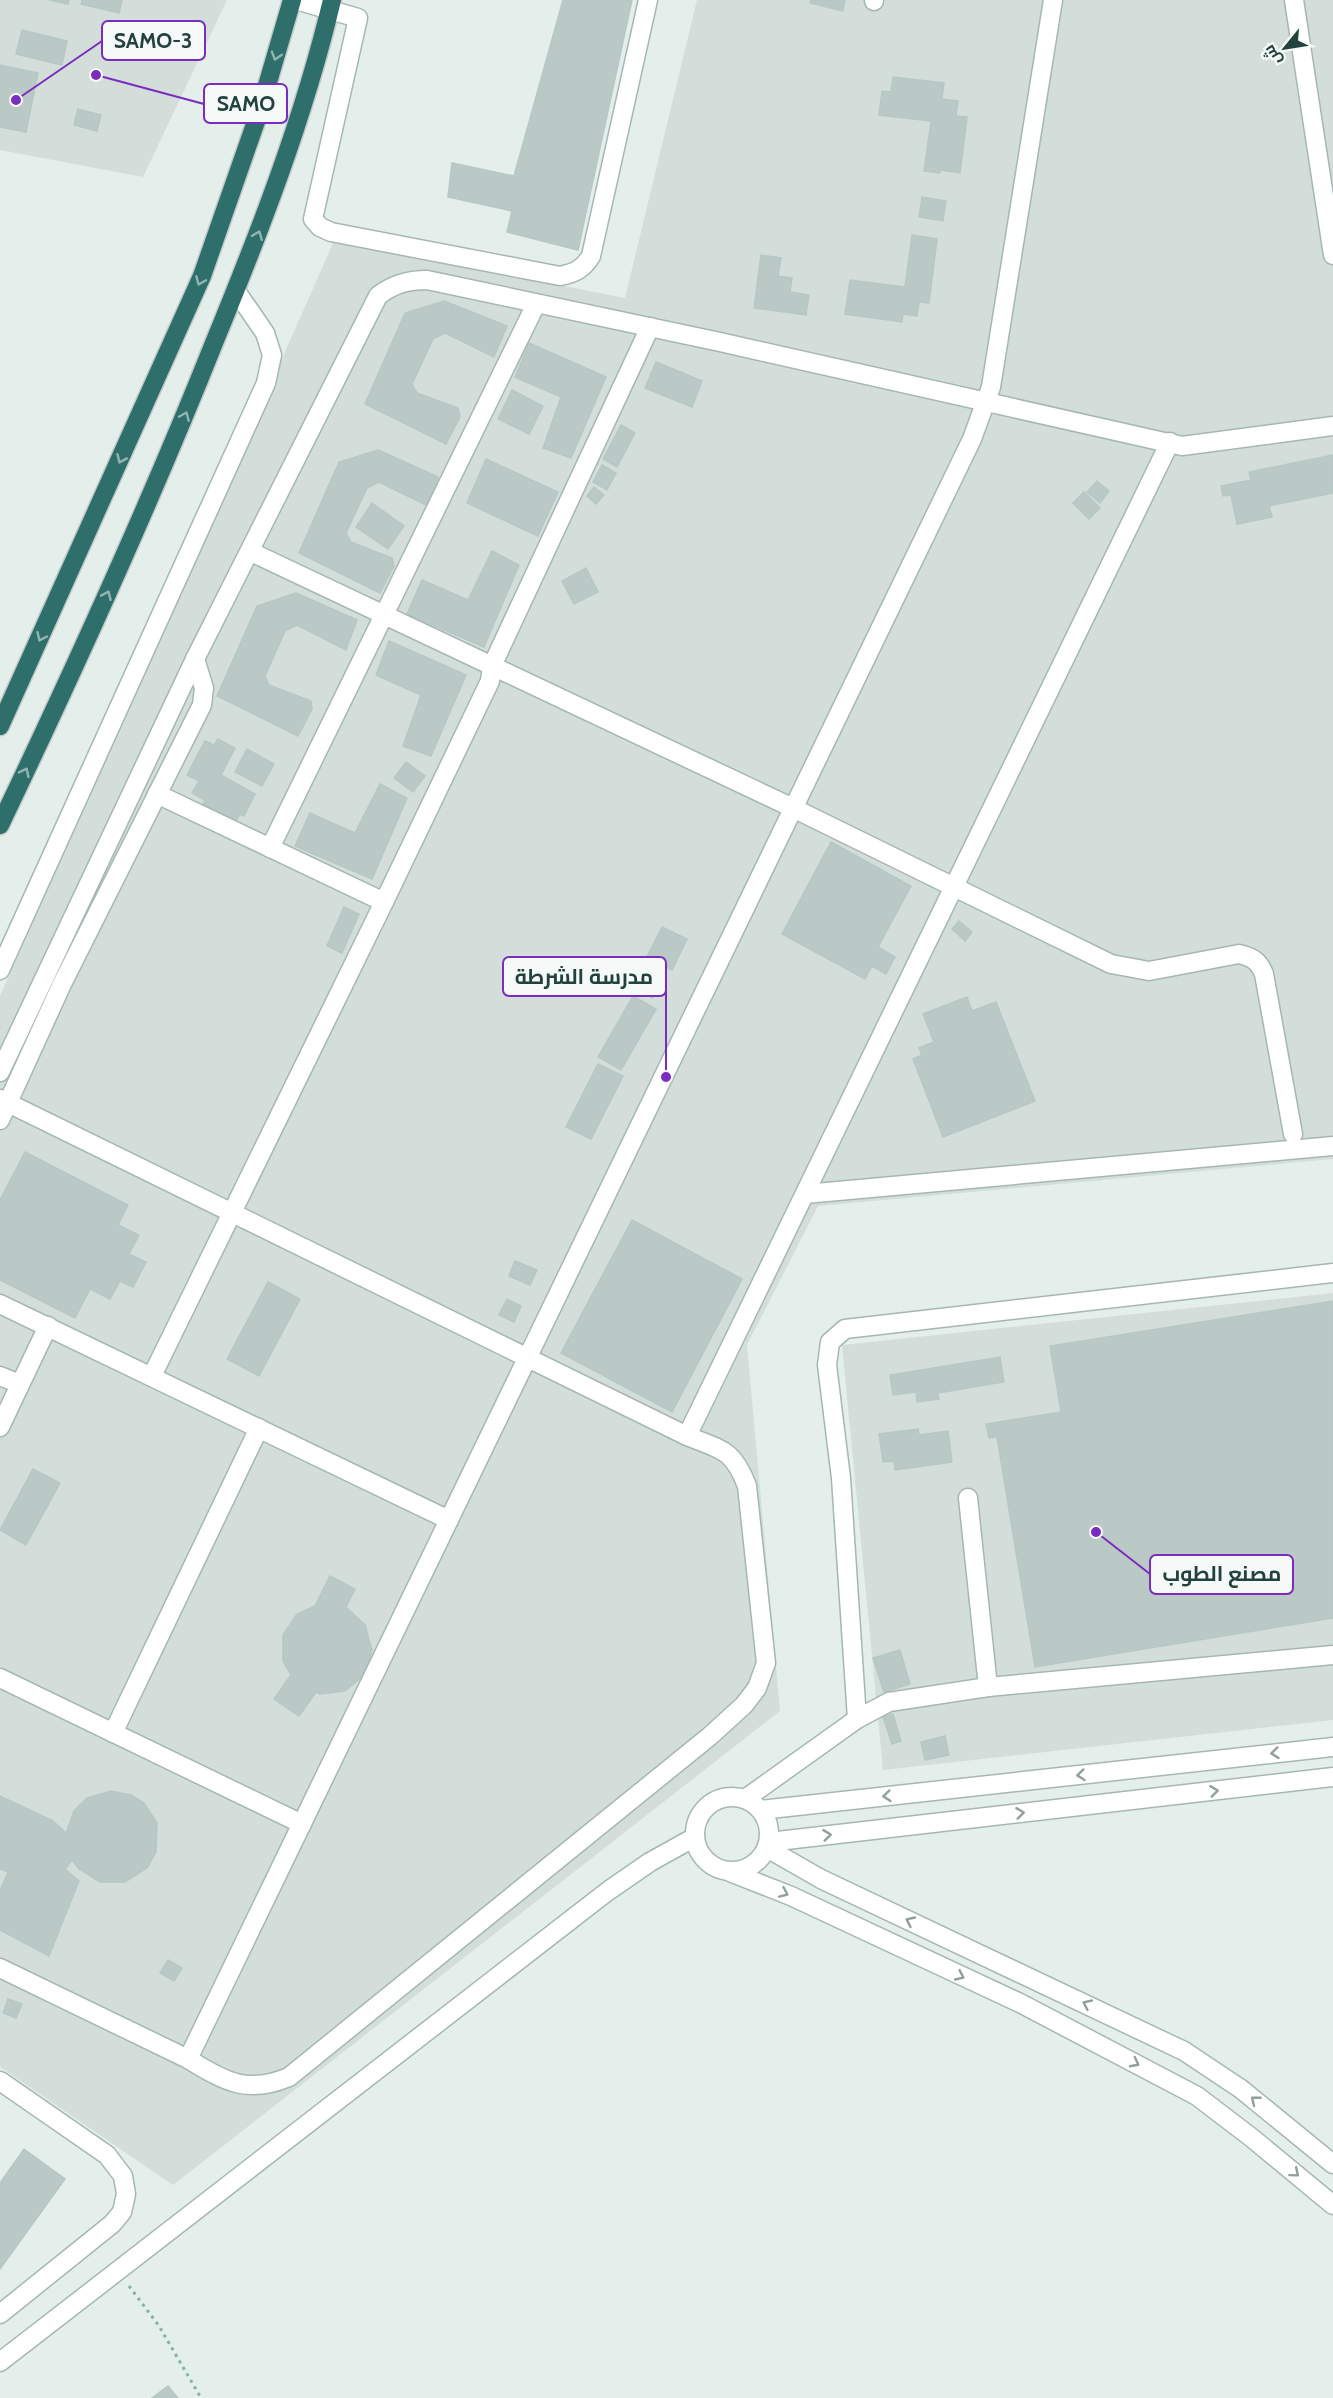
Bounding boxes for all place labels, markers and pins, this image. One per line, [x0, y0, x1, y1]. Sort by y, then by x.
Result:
callout: SAMO-3 [102, 21, 205, 60]
callout: SAMO [204, 84, 287, 123]
callout: مدرسة الشرطة [503, 957, 666, 996]
callout: مصنع الطوب [1150, 1555, 1293, 1594]

